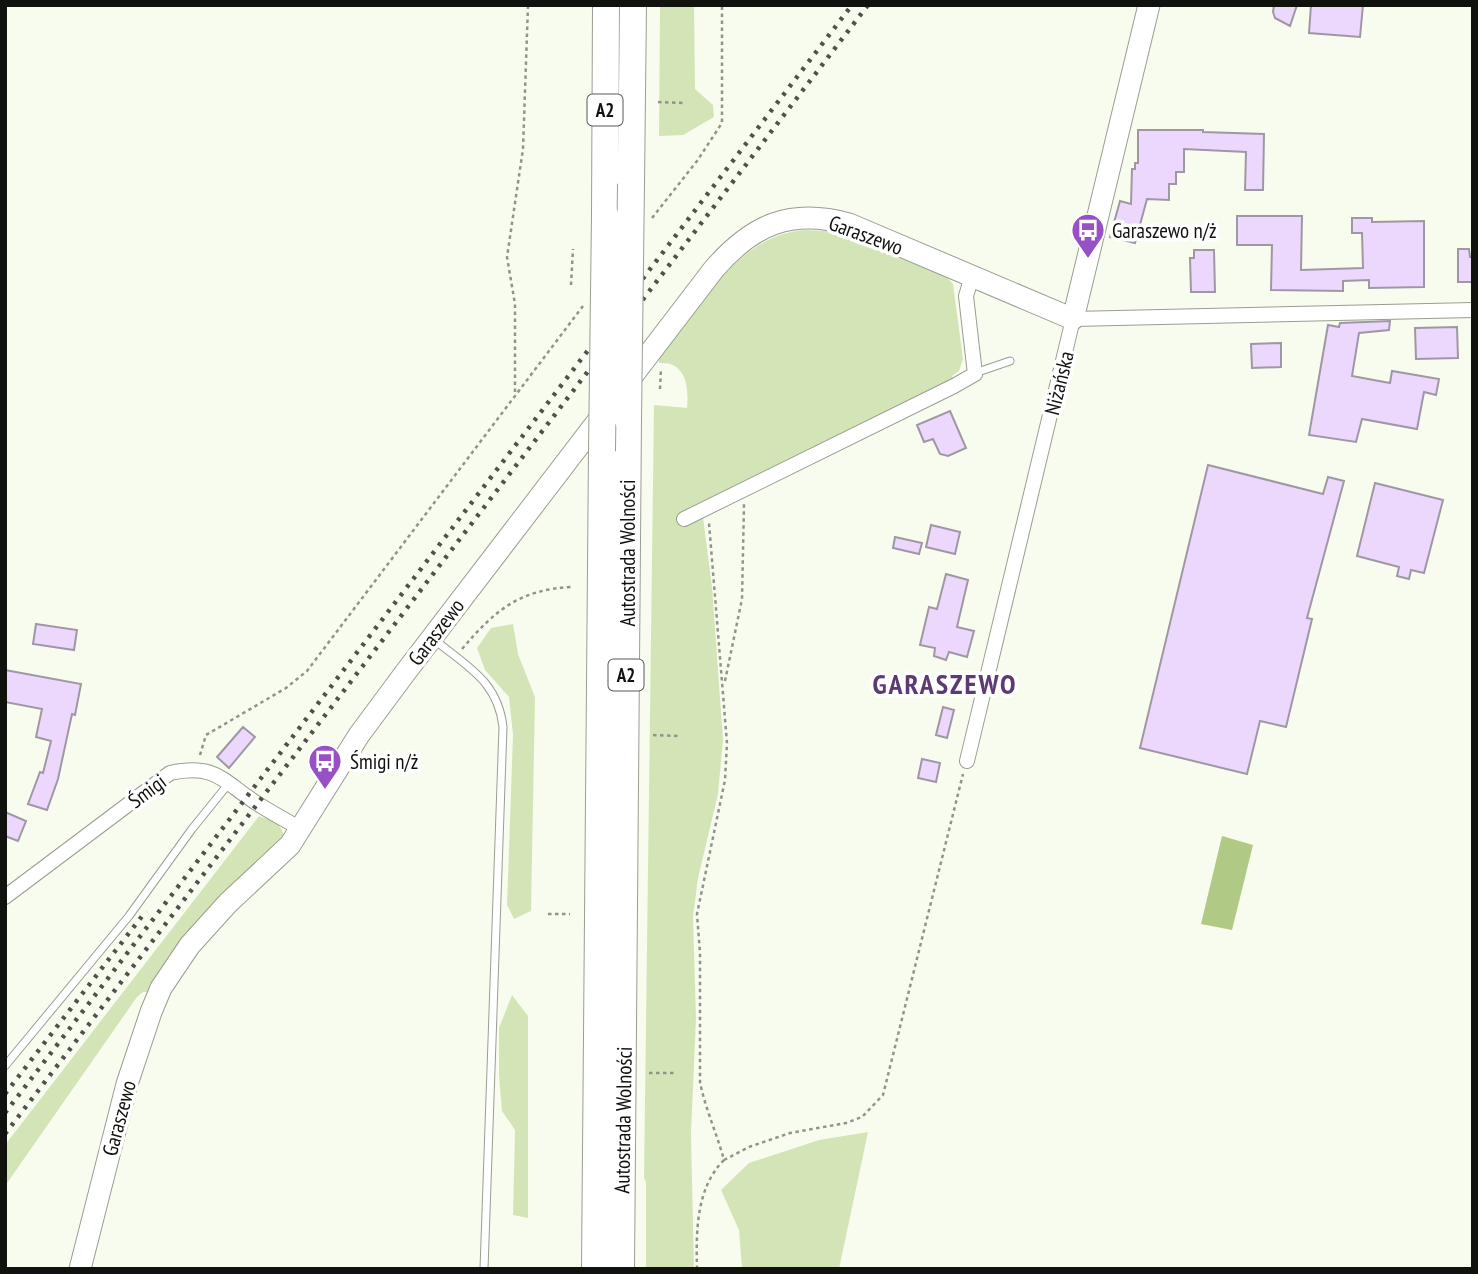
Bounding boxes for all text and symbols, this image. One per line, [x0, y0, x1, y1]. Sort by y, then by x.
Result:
road number: A2 [588, 94, 622, 125]
street label: Garaszewo [825, 209, 907, 261]
bus stop icon: Garaszewo n/ż [1069, 211, 1107, 260]
place label: Garaszewo n/ż [1112, 217, 1217, 244]
street label: Niżańska [1038, 348, 1080, 418]
street label: Autostrada Wolności [614, 479, 641, 627]
street label: Garaszewo [402, 593, 470, 671]
road number: A2 [608, 660, 644, 690]
district label: GARASZEWO [872, 665, 1018, 702]
bus stop icon: Śmigi n/ż [306, 742, 344, 791]
place label: Śmigi n/ż [350, 748, 418, 775]
street label: Śmigi [123, 768, 171, 814]
street label: Autostrada Wolności [608, 1046, 638, 1194]
street label: Garaszewo [96, 1077, 142, 1159]

